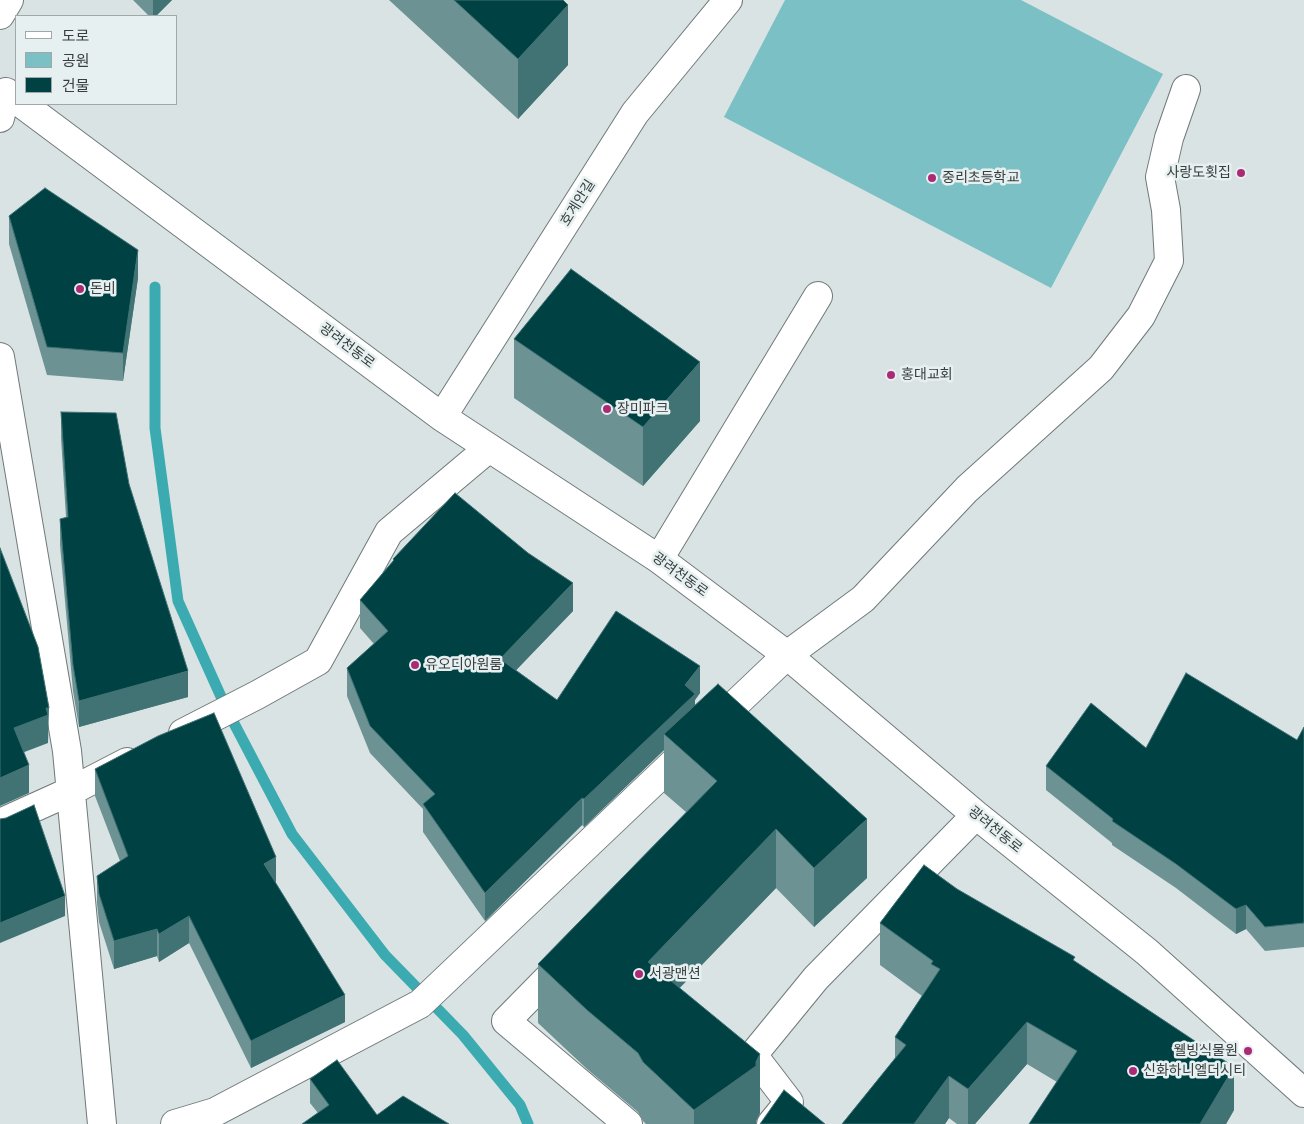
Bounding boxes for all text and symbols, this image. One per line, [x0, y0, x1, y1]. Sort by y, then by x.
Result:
legend [15, 15, 178, 105]
text: 도로 [62, 26, 90, 45]
text: 공원 [62, 51, 90, 70]
text: 건물 [62, 76, 90, 95]
place label: 사랑도횟집 [1167, 165, 1231, 181]
marker: 사랑도횟집 [1235, 167, 1247, 179]
place label: 중리초등학교 [942, 170, 1019, 186]
marker: 중리초등학교 [926, 172, 938, 184]
street label: 호계안길 [557, 177, 599, 229]
place label: 돈비 [90, 281, 116, 297]
marker: 돈비 [74, 283, 86, 295]
street label: 광려천동로 [316, 320, 378, 372]
place label: 홍대교회 [901, 367, 953, 383]
marker: 홍대교회 [885, 369, 897, 381]
place label: 장미파크 [617, 401, 669, 417]
marker: 장미파크 [601, 403, 613, 415]
street label: 광려천동로 [649, 549, 711, 601]
place label: 유오디아원룸 [425, 657, 502, 673]
marker: 유오디아원룸 [409, 659, 421, 671]
street label: 광려천동로 [965, 803, 1025, 857]
place label: 서광맨션 [649, 966, 701, 982]
marker: 서광맨션 [633, 968, 645, 980]
place label: 웰빙식물원 [1174, 1043, 1238, 1059]
marker: 웰빙식물원 [1242, 1045, 1254, 1057]
place label: 신화하니엘더시티 [1143, 1063, 1246, 1079]
marker: 신화하니엘더시티 [1127, 1065, 1139, 1077]

